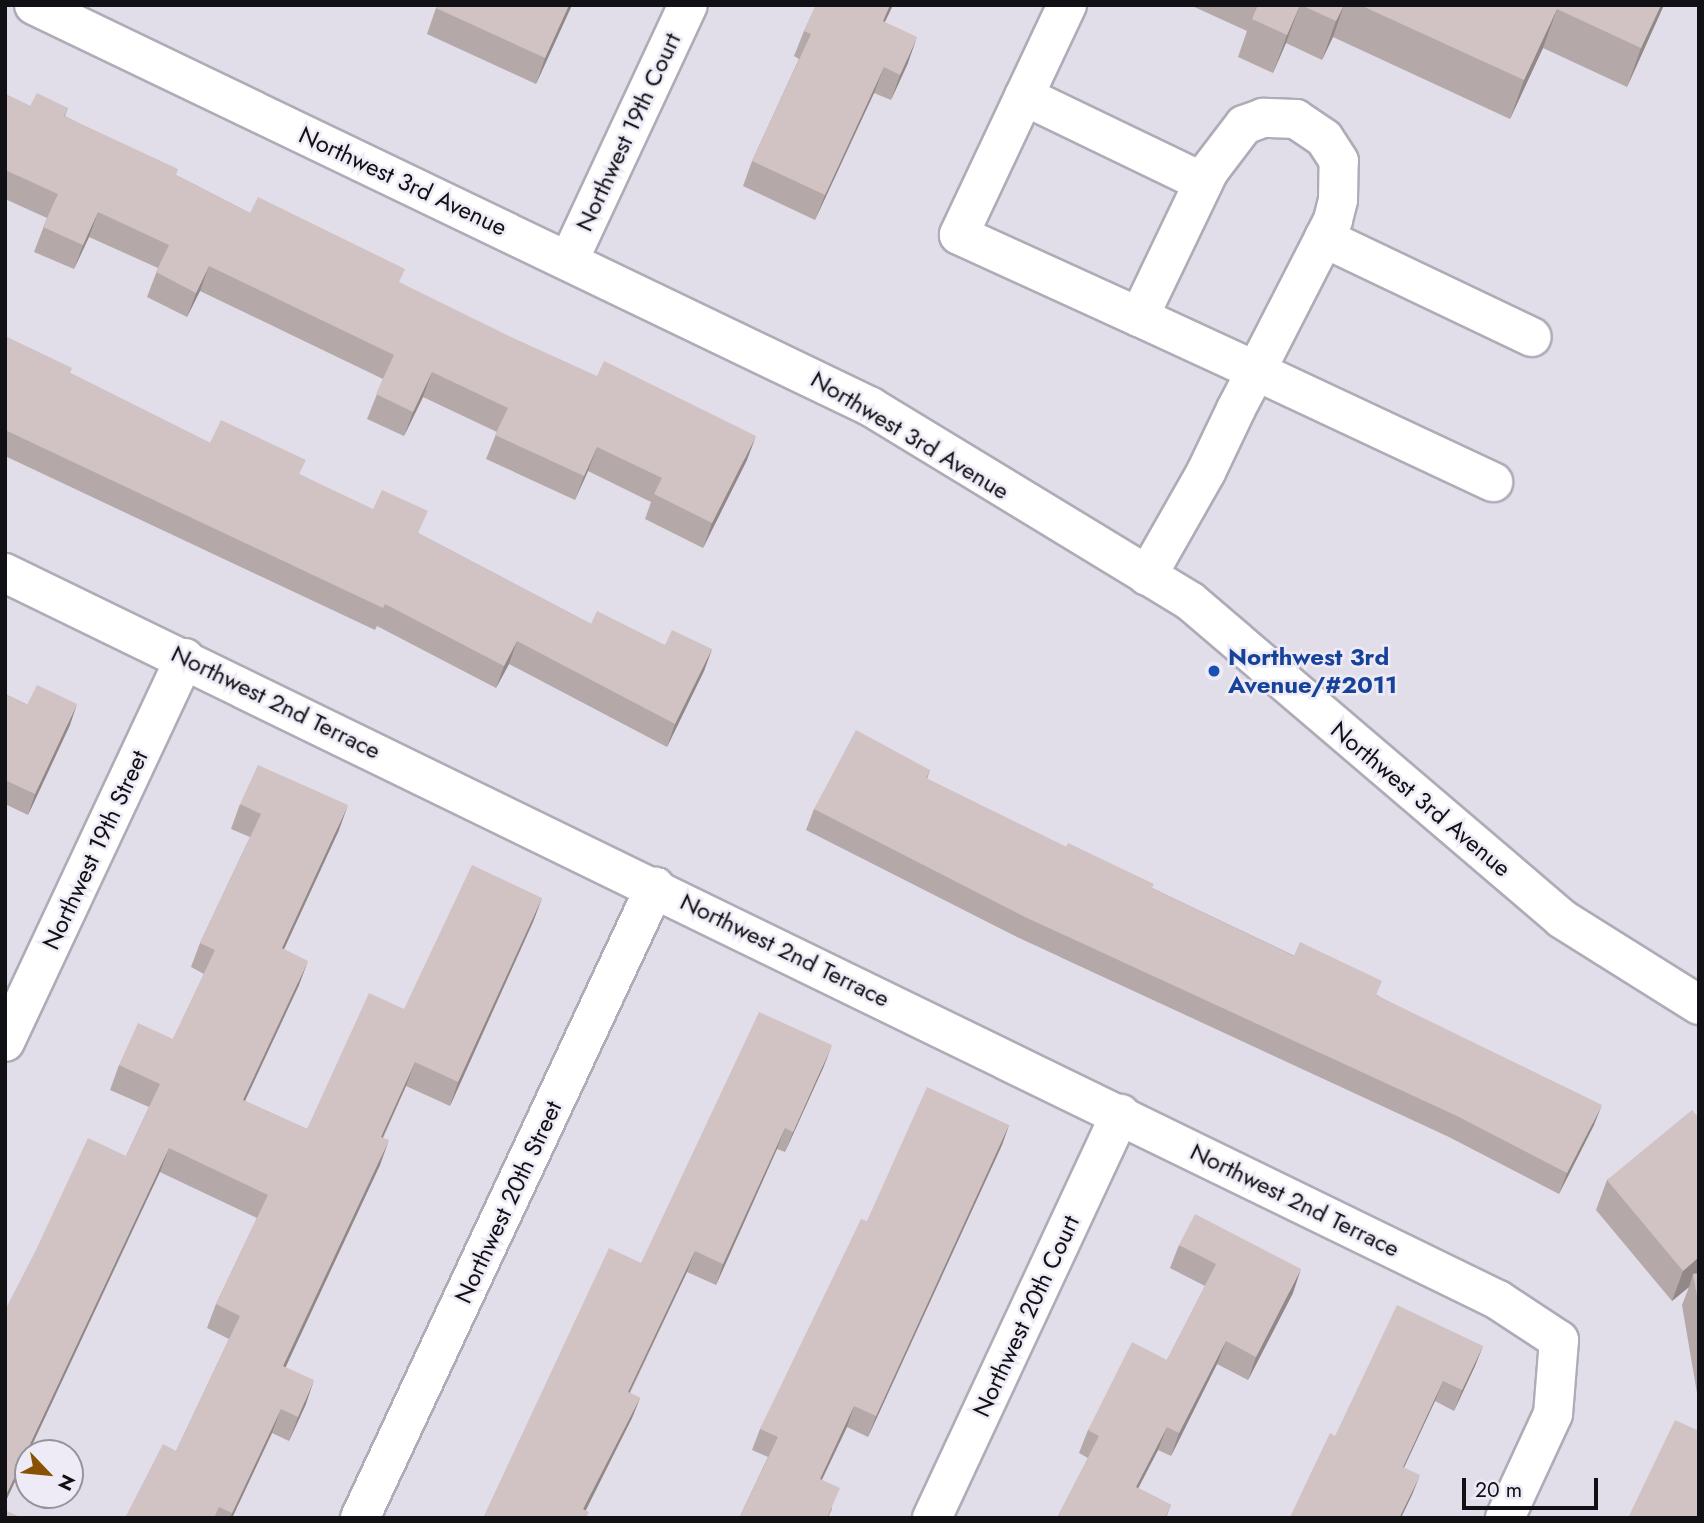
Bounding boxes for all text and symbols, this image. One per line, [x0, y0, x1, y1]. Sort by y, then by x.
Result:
street label: Northwest 19th Court [569, 28, 687, 236]
street label: Northwest 3rd Avenue [294, 120, 512, 242]
street label: Northwest 3rd Avenue [806, 364, 1014, 506]
street label: Northwest 2nd Terrace [167, 639, 385, 765]
place label: Northwest 3rd Avenue/#2011 [1228, 643, 1397, 699]
marker: Northwest 3rd Avenue/#2011 [1206, 663, 1222, 679]
street label: Northwest 3rd Avenue [1325, 715, 1517, 883]
street label: Northwest 19th Street [36, 746, 154, 954]
street label: Northwest 2nd Terrace [676, 887, 894, 1013]
street label: Northwest 20th Street [448, 1096, 568, 1308]
street label: Northwest 2nd Terrace [1186, 1137, 1404, 1263]
street label: Northwest 20th Court [967, 1211, 1085, 1421]
north arrow [14, 1439, 84, 1509]
scale bar [1466, 1464, 1602, 1508]
text: N [51, 1470, 82, 1495]
text: 20 m [1475, 1475, 1522, 1505]

